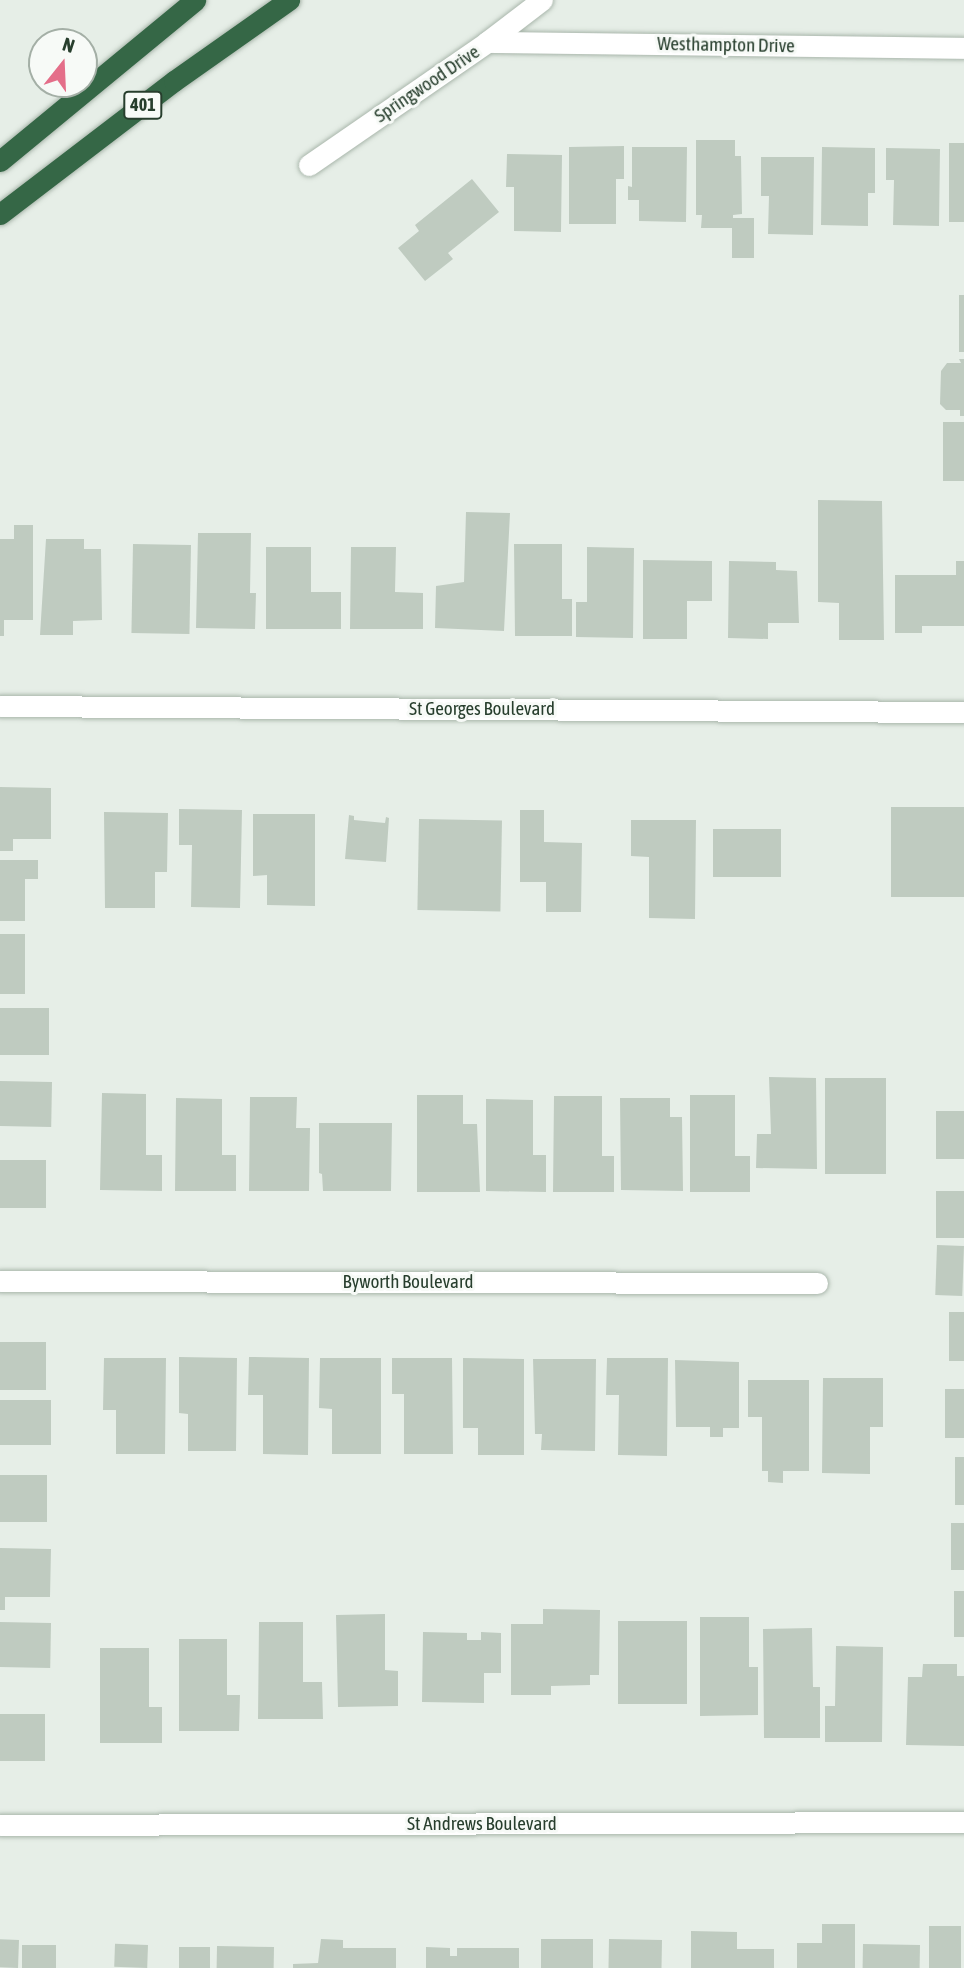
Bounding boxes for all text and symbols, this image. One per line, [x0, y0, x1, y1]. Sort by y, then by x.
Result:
north arrow [28, 28, 98, 98]
street label: Westhampton Drive [657, 32, 795, 58]
text: N [60, 33, 78, 57]
street label: Springwood Drive [370, 40, 484, 128]
road number: 401 [122, 90, 164, 120]
street label: St Georges Boulevard [409, 698, 555, 720]
street label: Byworth Boulevard [342, 1271, 474, 1293]
street label: St Andrews Boulevard [407, 1813, 557, 1835]

